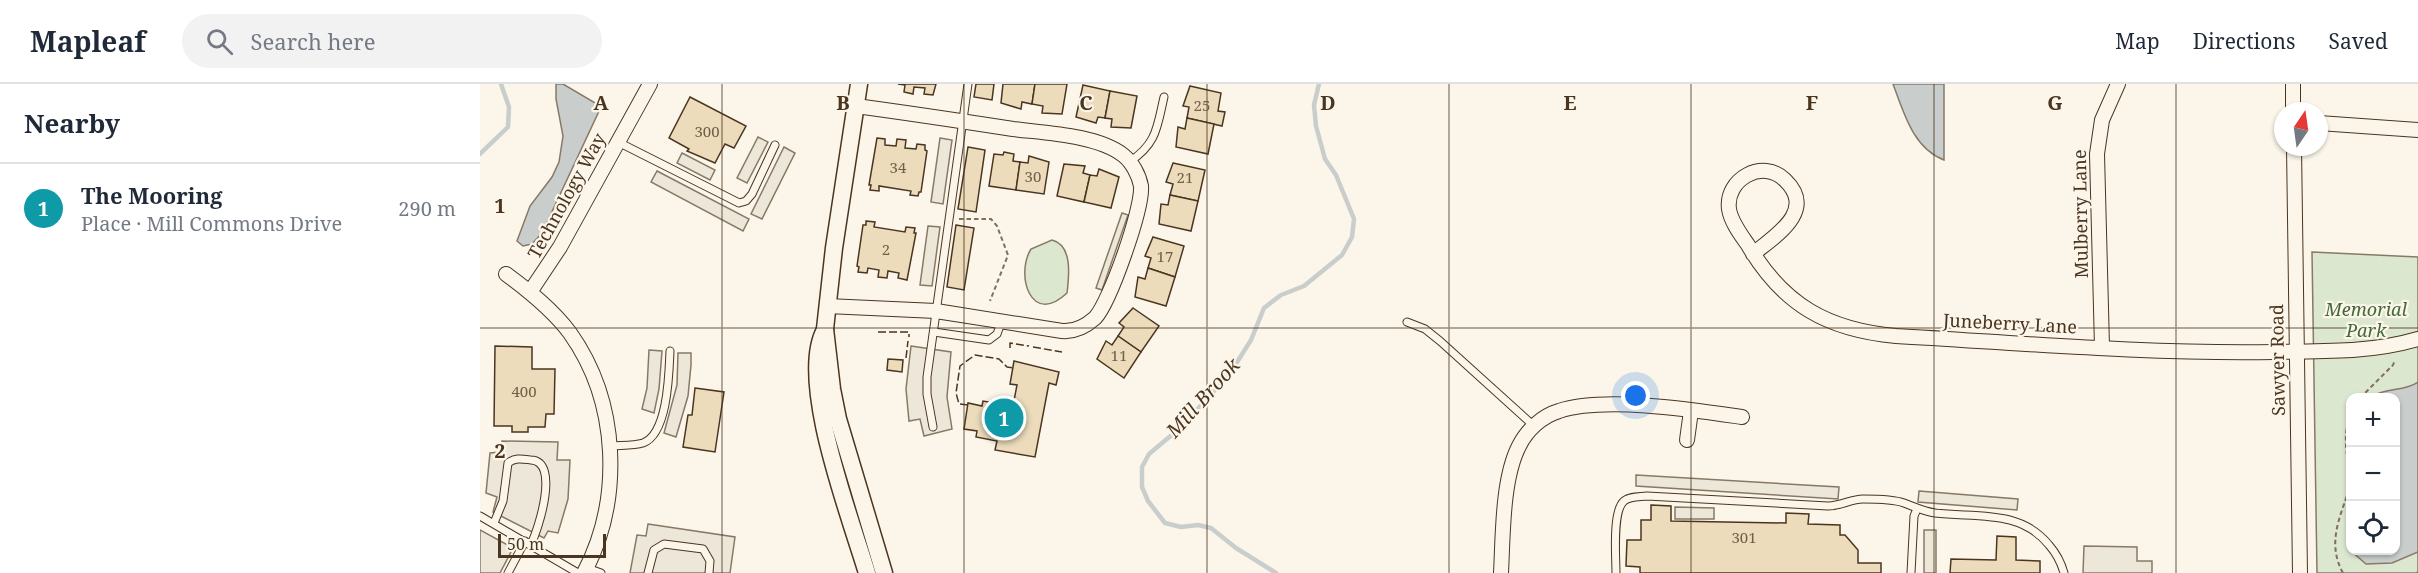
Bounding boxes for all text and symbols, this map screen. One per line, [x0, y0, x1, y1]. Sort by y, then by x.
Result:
search box [182, 14, 602, 68]
text: Mapleaf [30, 22, 146, 60]
icon: search [203, 25, 236, 58]
text: Search here [251, 26, 375, 56]
text: Map [2115, 27, 2160, 55]
text: Directions [2193, 27, 2295, 55]
text: Saved [2328, 27, 2388, 55]
text: A [593, 89, 609, 116]
text: B [836, 89, 850, 116]
text: C [1079, 89, 1093, 116]
text: D [1320, 89, 1336, 116]
text: E [1563, 89, 1577, 116]
text: F [1806, 89, 1818, 116]
text: G [2047, 89, 2063, 116]
house number: 25 [1194, 95, 1210, 115]
north arrow [2274, 102, 2328, 156]
text: Nearby [24, 105, 120, 141]
house number: 300 [694, 121, 720, 141]
street label: Technology Way [522, 128, 611, 263]
street label: Mulberry Lane [2067, 149, 2093, 279]
house number: 34 [890, 157, 907, 177]
house number: 30 [1025, 166, 1041, 186]
house number: 21 [1177, 167, 1193, 187]
text: The Mooring [81, 180, 223, 210]
text: 1 [494, 192, 506, 219]
text: 1 [38, 195, 49, 222]
text: 290 m [398, 195, 456, 222]
text: Place · Mill Commons Drive [81, 210, 342, 237]
house number: 2 [882, 239, 890, 259]
house number: 17 [1157, 246, 1173, 266]
park label: Memorial Park [2324, 297, 2408, 342]
street label: Sawyer Road [2264, 304, 2290, 416]
street label: Juneberry Lane [1941, 307, 2078, 338]
house number: 11 [1111, 345, 1127, 365]
water label: Mill Brook [1159, 352, 1246, 444]
house number: 400 [511, 381, 537, 401]
your location [1621, 381, 1650, 410]
map controls [2346, 393, 2400, 555]
button: + [2346, 393, 2400, 447]
pin: 1 [984, 396, 1024, 440]
text: 2 [494, 437, 506, 464]
button: − [2346, 447, 2400, 501]
button: locate [2346, 501, 2400, 555]
house number: 301 [1731, 527, 1757, 547]
scale bar [498, 531, 606, 558]
text: 50 m [507, 533, 544, 555]

